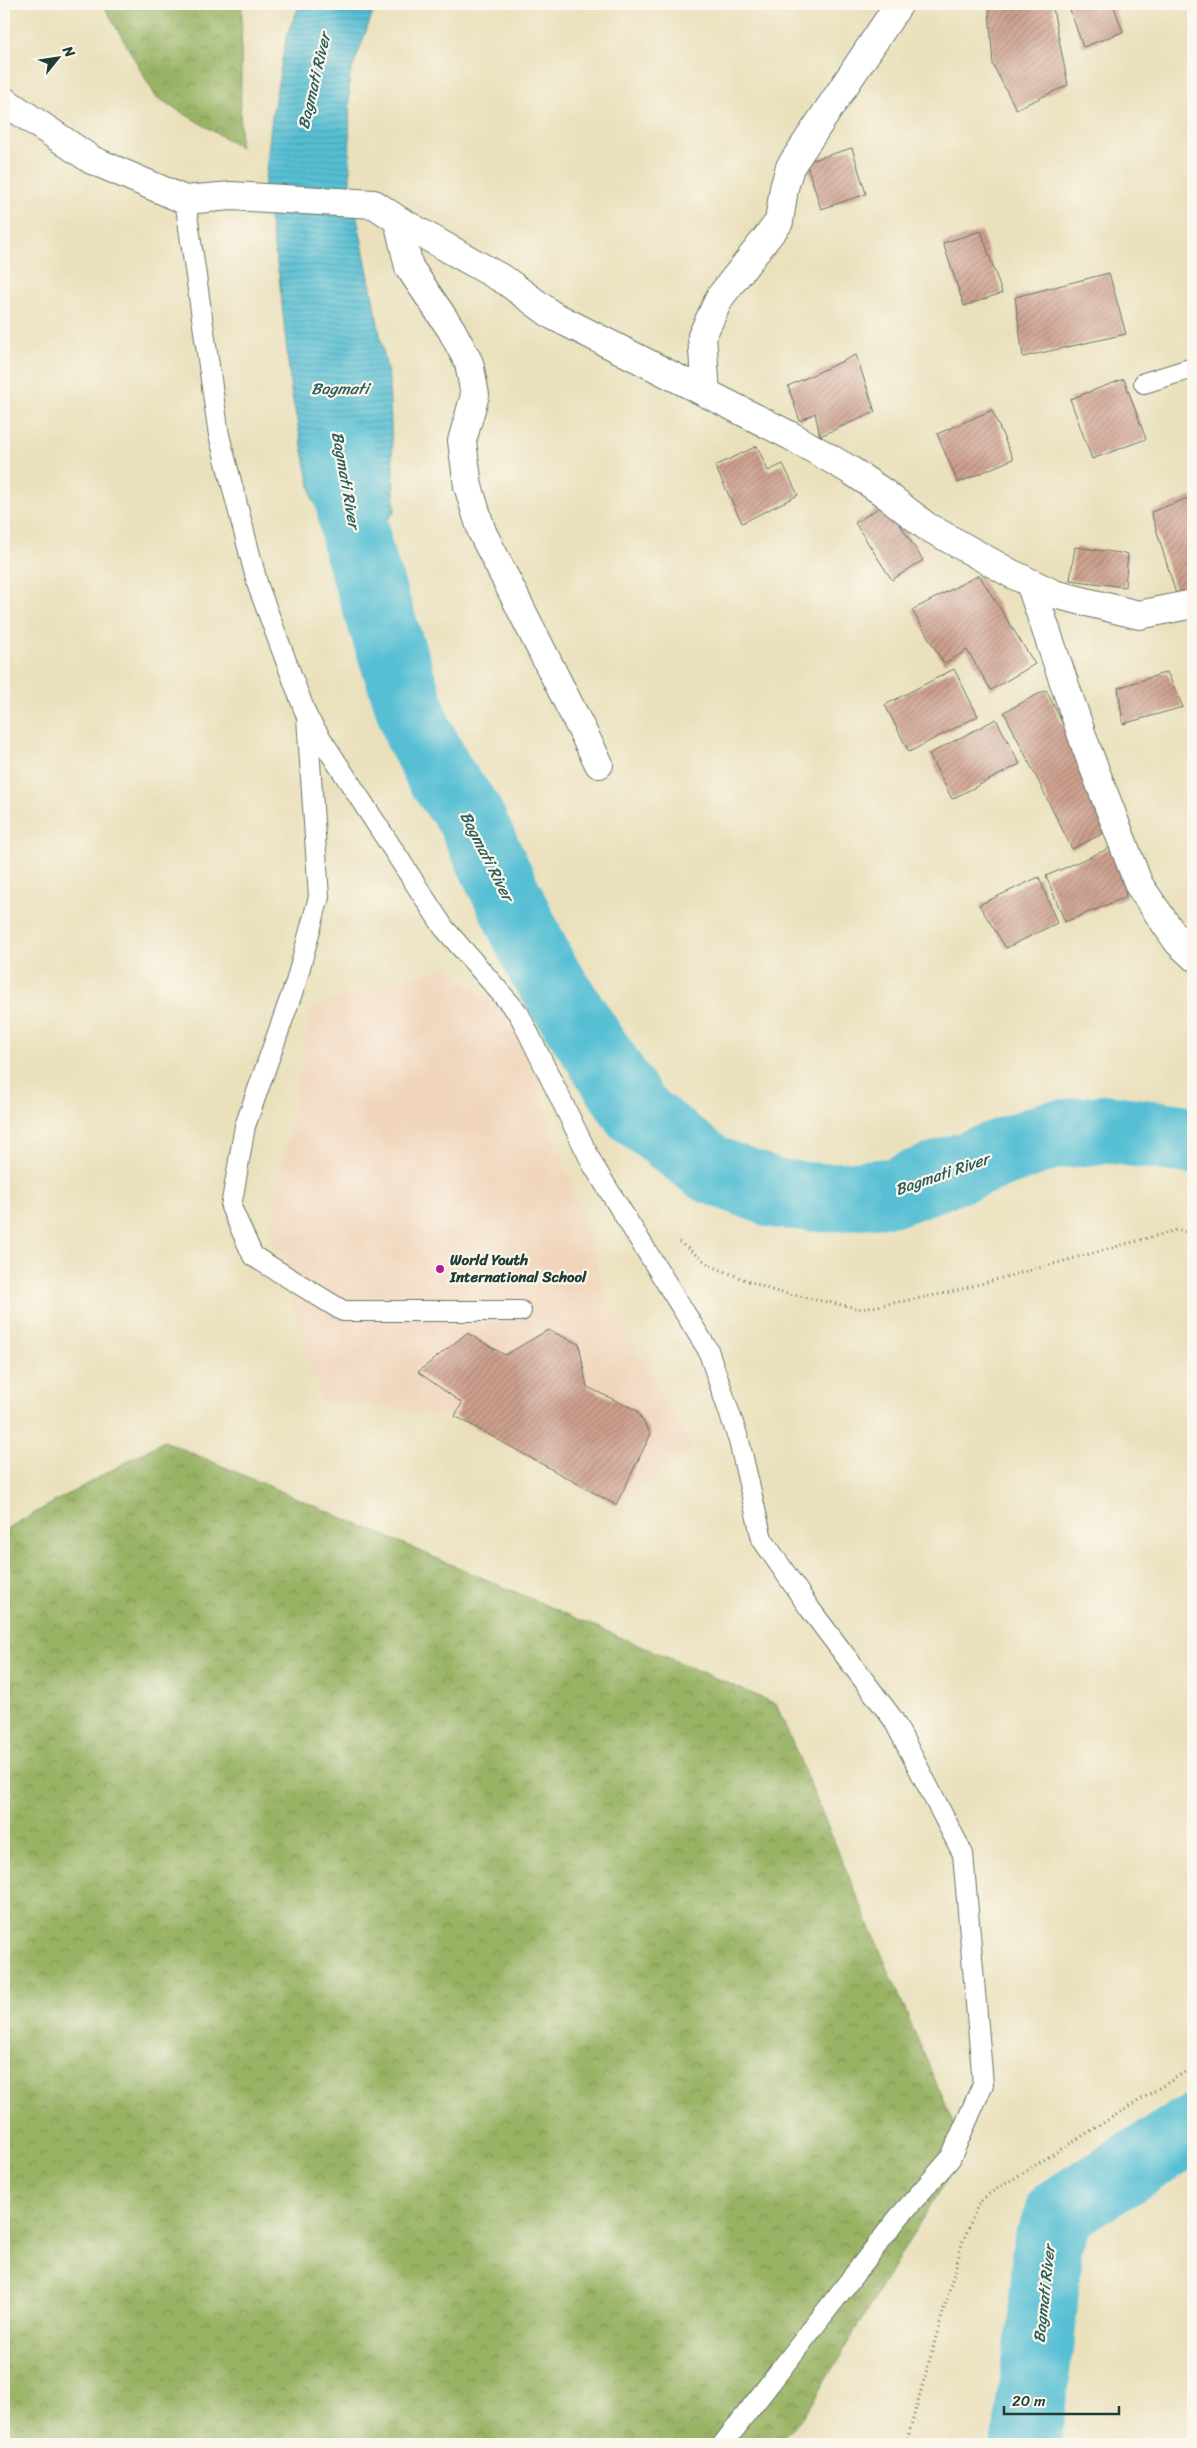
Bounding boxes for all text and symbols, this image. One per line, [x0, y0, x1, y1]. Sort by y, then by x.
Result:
water label: Bagmati River [289, 27, 340, 132]
north arrow [32, 32, 82, 82]
text: N [55, 40, 82, 62]
water label: Bagmati [311, 374, 372, 403]
water label: Bagmati River [323, 429, 369, 534]
water label: Bagmati River [452, 806, 524, 909]
water label: Bagmati River [891, 1143, 996, 1204]
place label: World Youth International School [449, 1247, 587, 1290]
marker: World Youth International School [434, 1263, 446, 1275]
water label: Bagmati River [1024, 2240, 1064, 2344]
scale bar [1004, 2383, 1120, 2415]
text: 20 m [1012, 2388, 1046, 2414]

